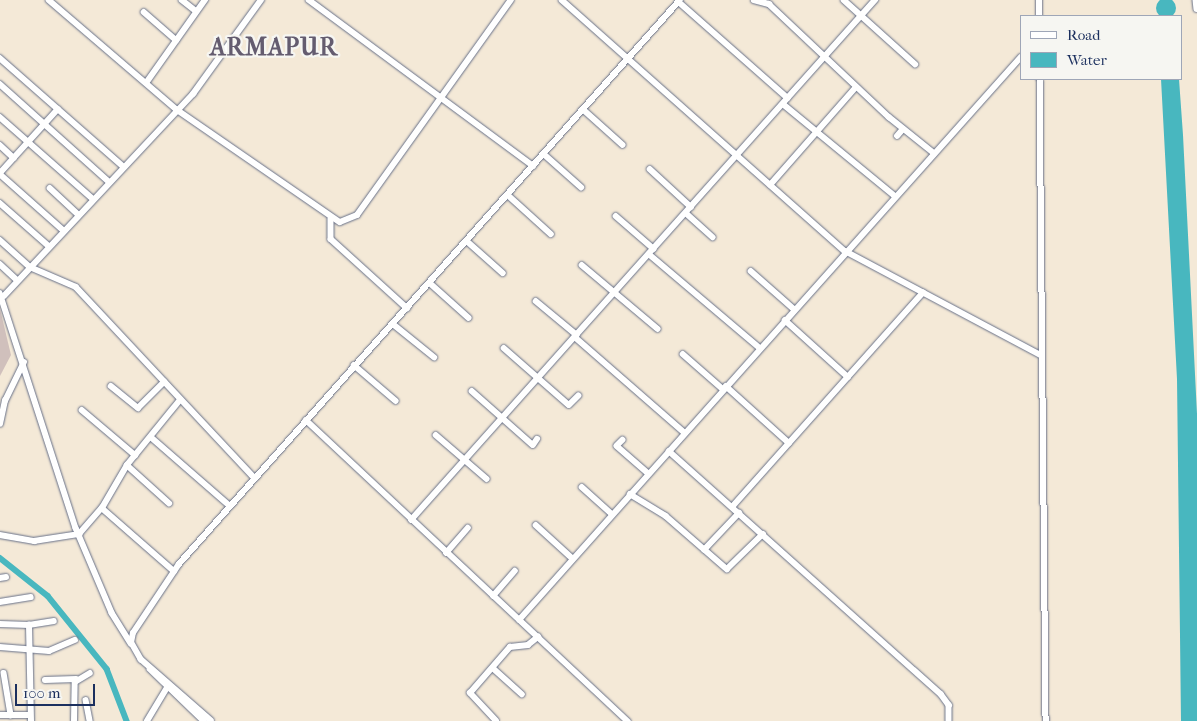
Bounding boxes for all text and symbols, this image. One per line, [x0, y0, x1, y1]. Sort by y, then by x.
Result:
legend [1020, 15, 1182, 80]
text: Road [1067, 26, 1100, 44]
district label: ARMAPUR [209, 34, 339, 62]
text: Water [1067, 51, 1107, 69]
scale bar [18, 674, 98, 706]
text: 100 m [23, 684, 61, 702]

